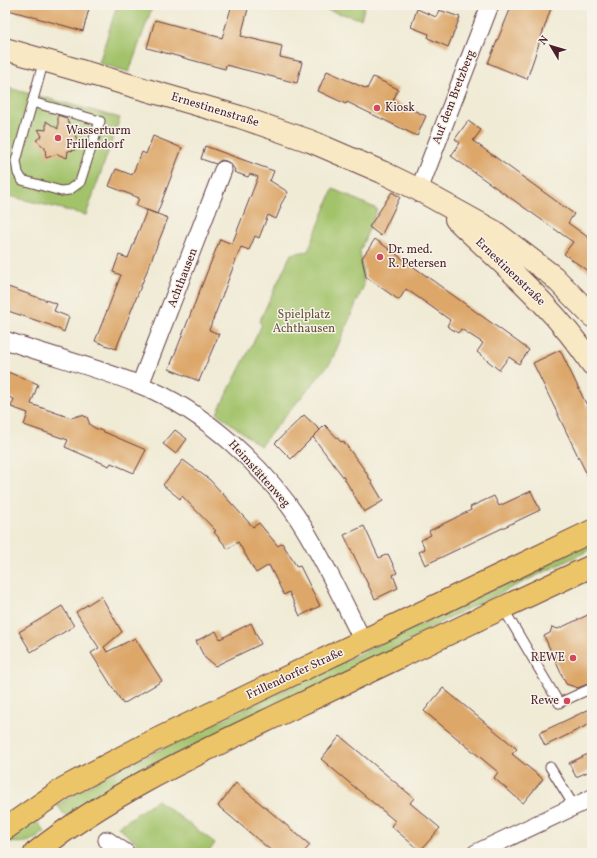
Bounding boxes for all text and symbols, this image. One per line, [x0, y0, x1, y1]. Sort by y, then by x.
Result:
north arrow [531, 26, 571, 66]
text: N [536, 33, 553, 49]
street label: Auf dem Bretzberg [429, 47, 479, 147]
street label: Ernestinenstraße [169, 89, 261, 131]
place label: Kiosk [385, 100, 415, 116]
marker: Kiosk [372, 103, 382, 113]
place label: Wasserturm Frillendorf [66, 123, 131, 153]
marker: Wasserturm Frillendorf [53, 133, 63, 143]
street label: Ernestinenstraße [472, 235, 549, 310]
place label: Dr. med. R. Petersen [388, 242, 447, 272]
street label: Achthausen [164, 246, 202, 310]
marker: Dr. med. R. Petersen [375, 252, 385, 262]
park label: Spielplatz Achthausen [273, 307, 335, 337]
street label: Heimstättenweg [224, 437, 294, 511]
street label: Frillendorfer Straße [244, 644, 346, 703]
place label: REWE [531, 650, 565, 666]
marker: REWE [568, 653, 578, 663]
place label: Rewe [531, 693, 559, 709]
marker: Rewe [562, 696, 572, 706]

